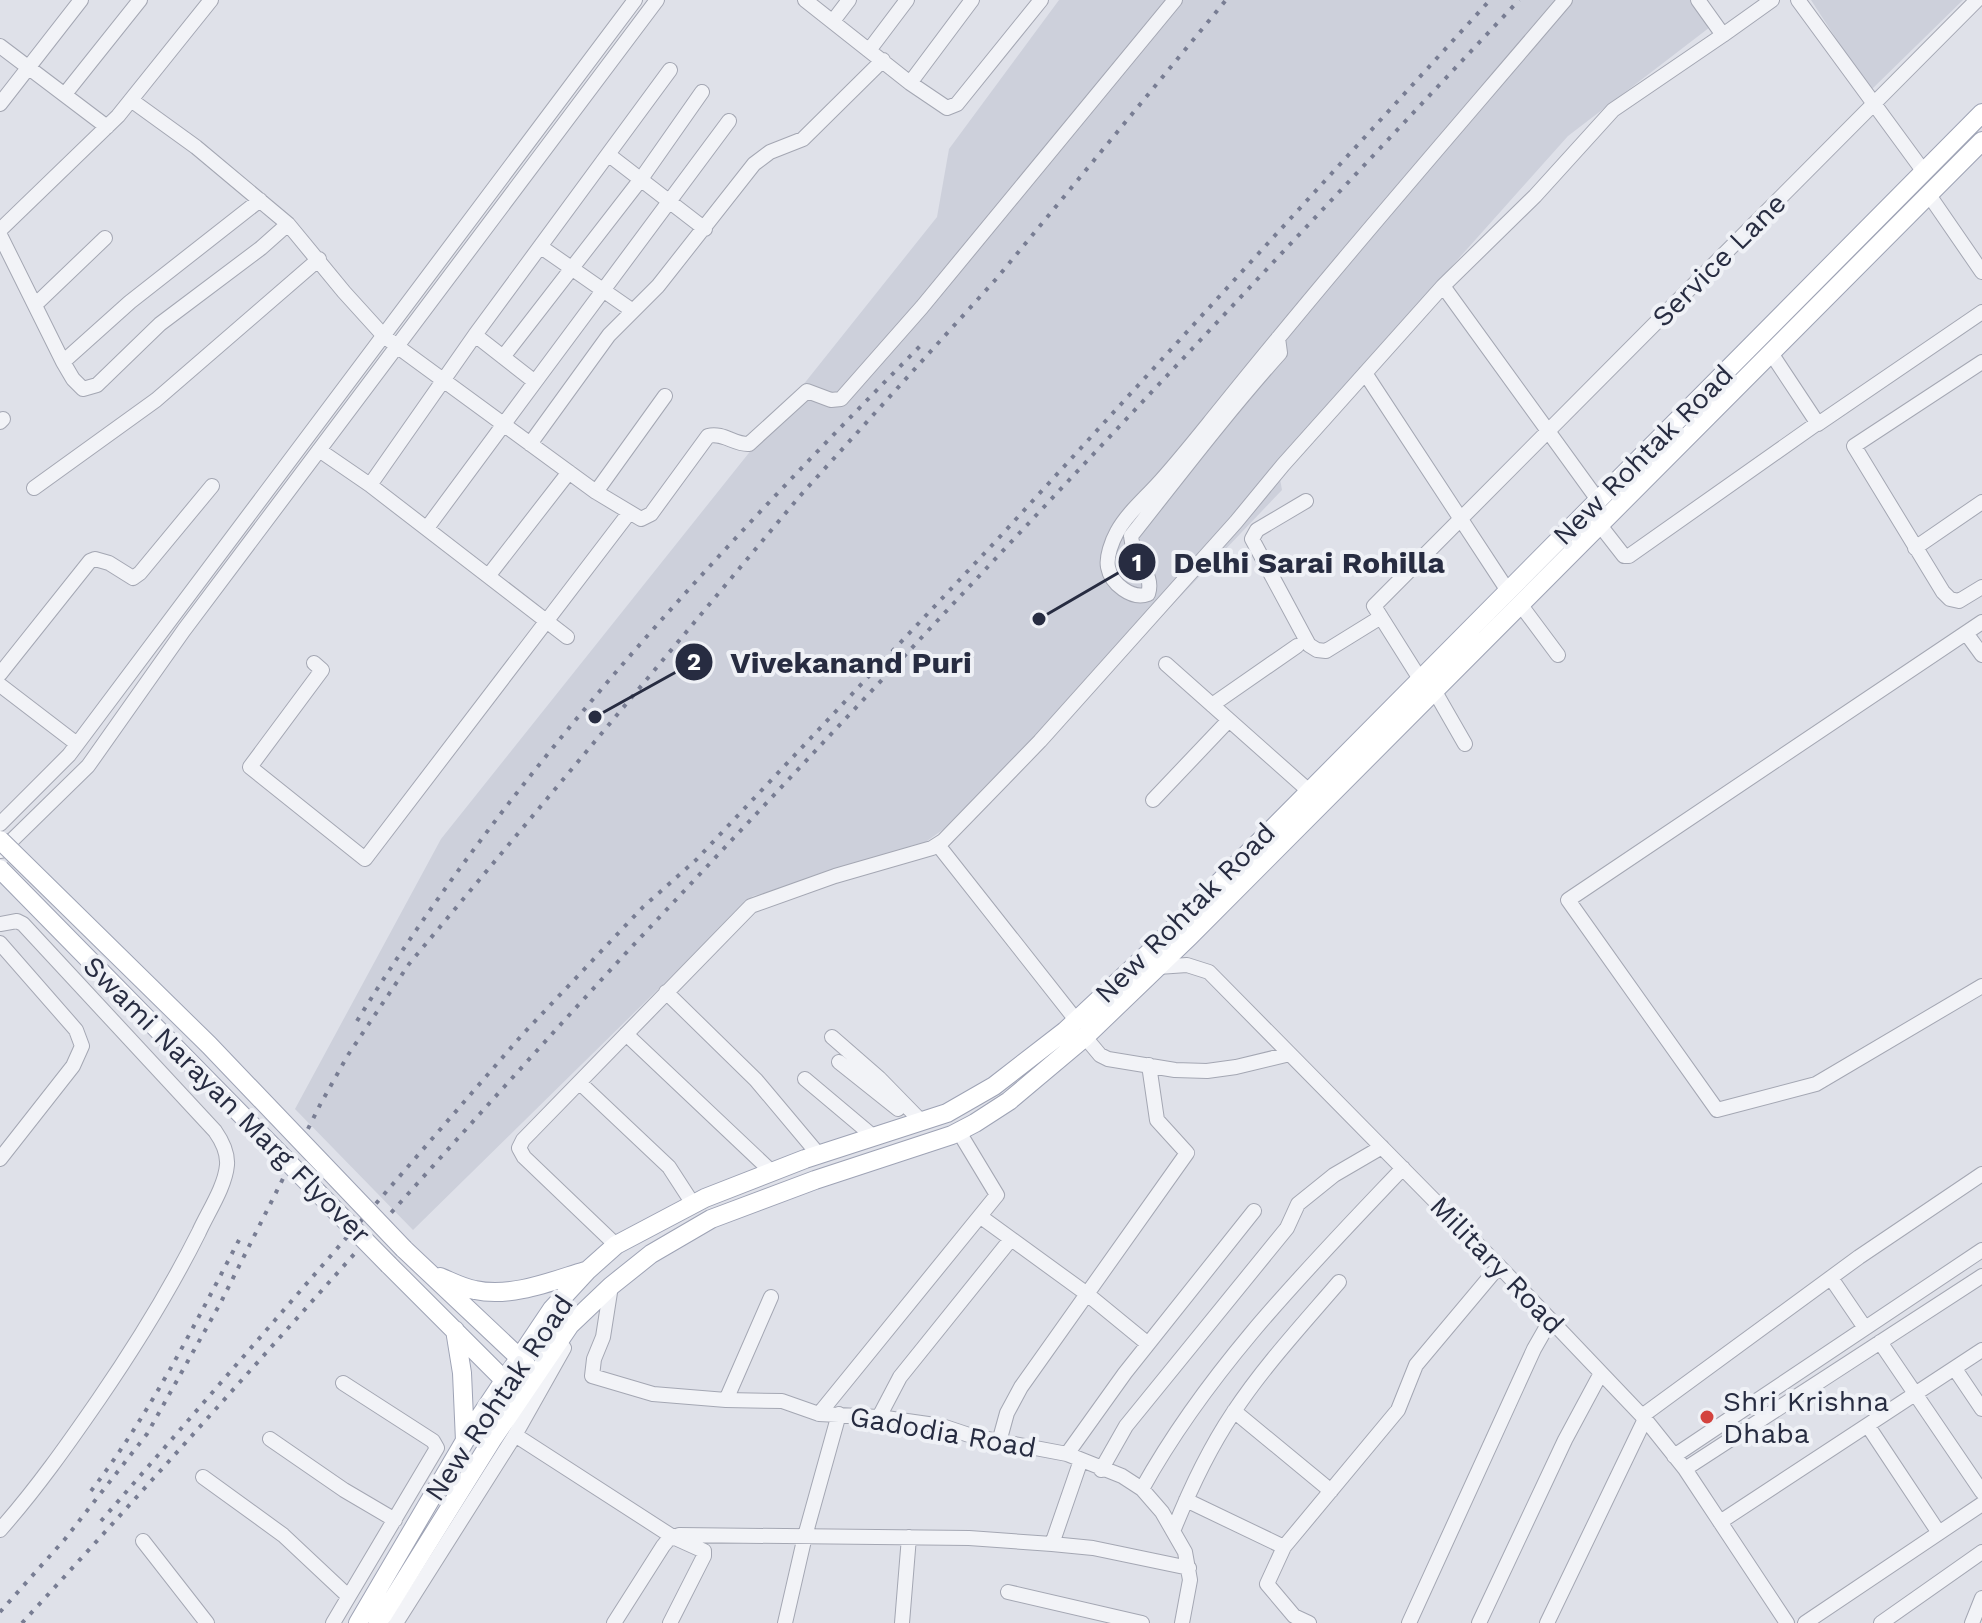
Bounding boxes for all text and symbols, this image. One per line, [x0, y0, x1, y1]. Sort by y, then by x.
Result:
street label: Service Lane [1645, 186, 1793, 334]
street label: New Rohtak Road [1546, 358, 1740, 552]
callout: Delhi Sarai Rohilla [1117, 535, 1461, 589]
text: Delhi Sarai Rohilla [1173, 545, 1445, 580]
text: 1 [1132, 549, 1142, 577]
callout: Vivekanand Puri [674, 635, 987, 689]
text: Vivekanand Puri [730, 645, 972, 680]
text: 2 [687, 648, 701, 676]
street label: New Rohtak Road [1088, 816, 1282, 1010]
street label: Swami Narayan Marg Flyover [76, 949, 378, 1251]
street label: Military Road [1423, 1190, 1571, 1340]
street label: New Rohtak Road [418, 1289, 580, 1507]
place label: Shri Krishna Dhaba [1723, 1385, 1889, 1450]
street label: Gadodia Road [847, 1399, 1039, 1465]
marker: Shri Krishna Dhaba [1698, 1408, 1716, 1426]

